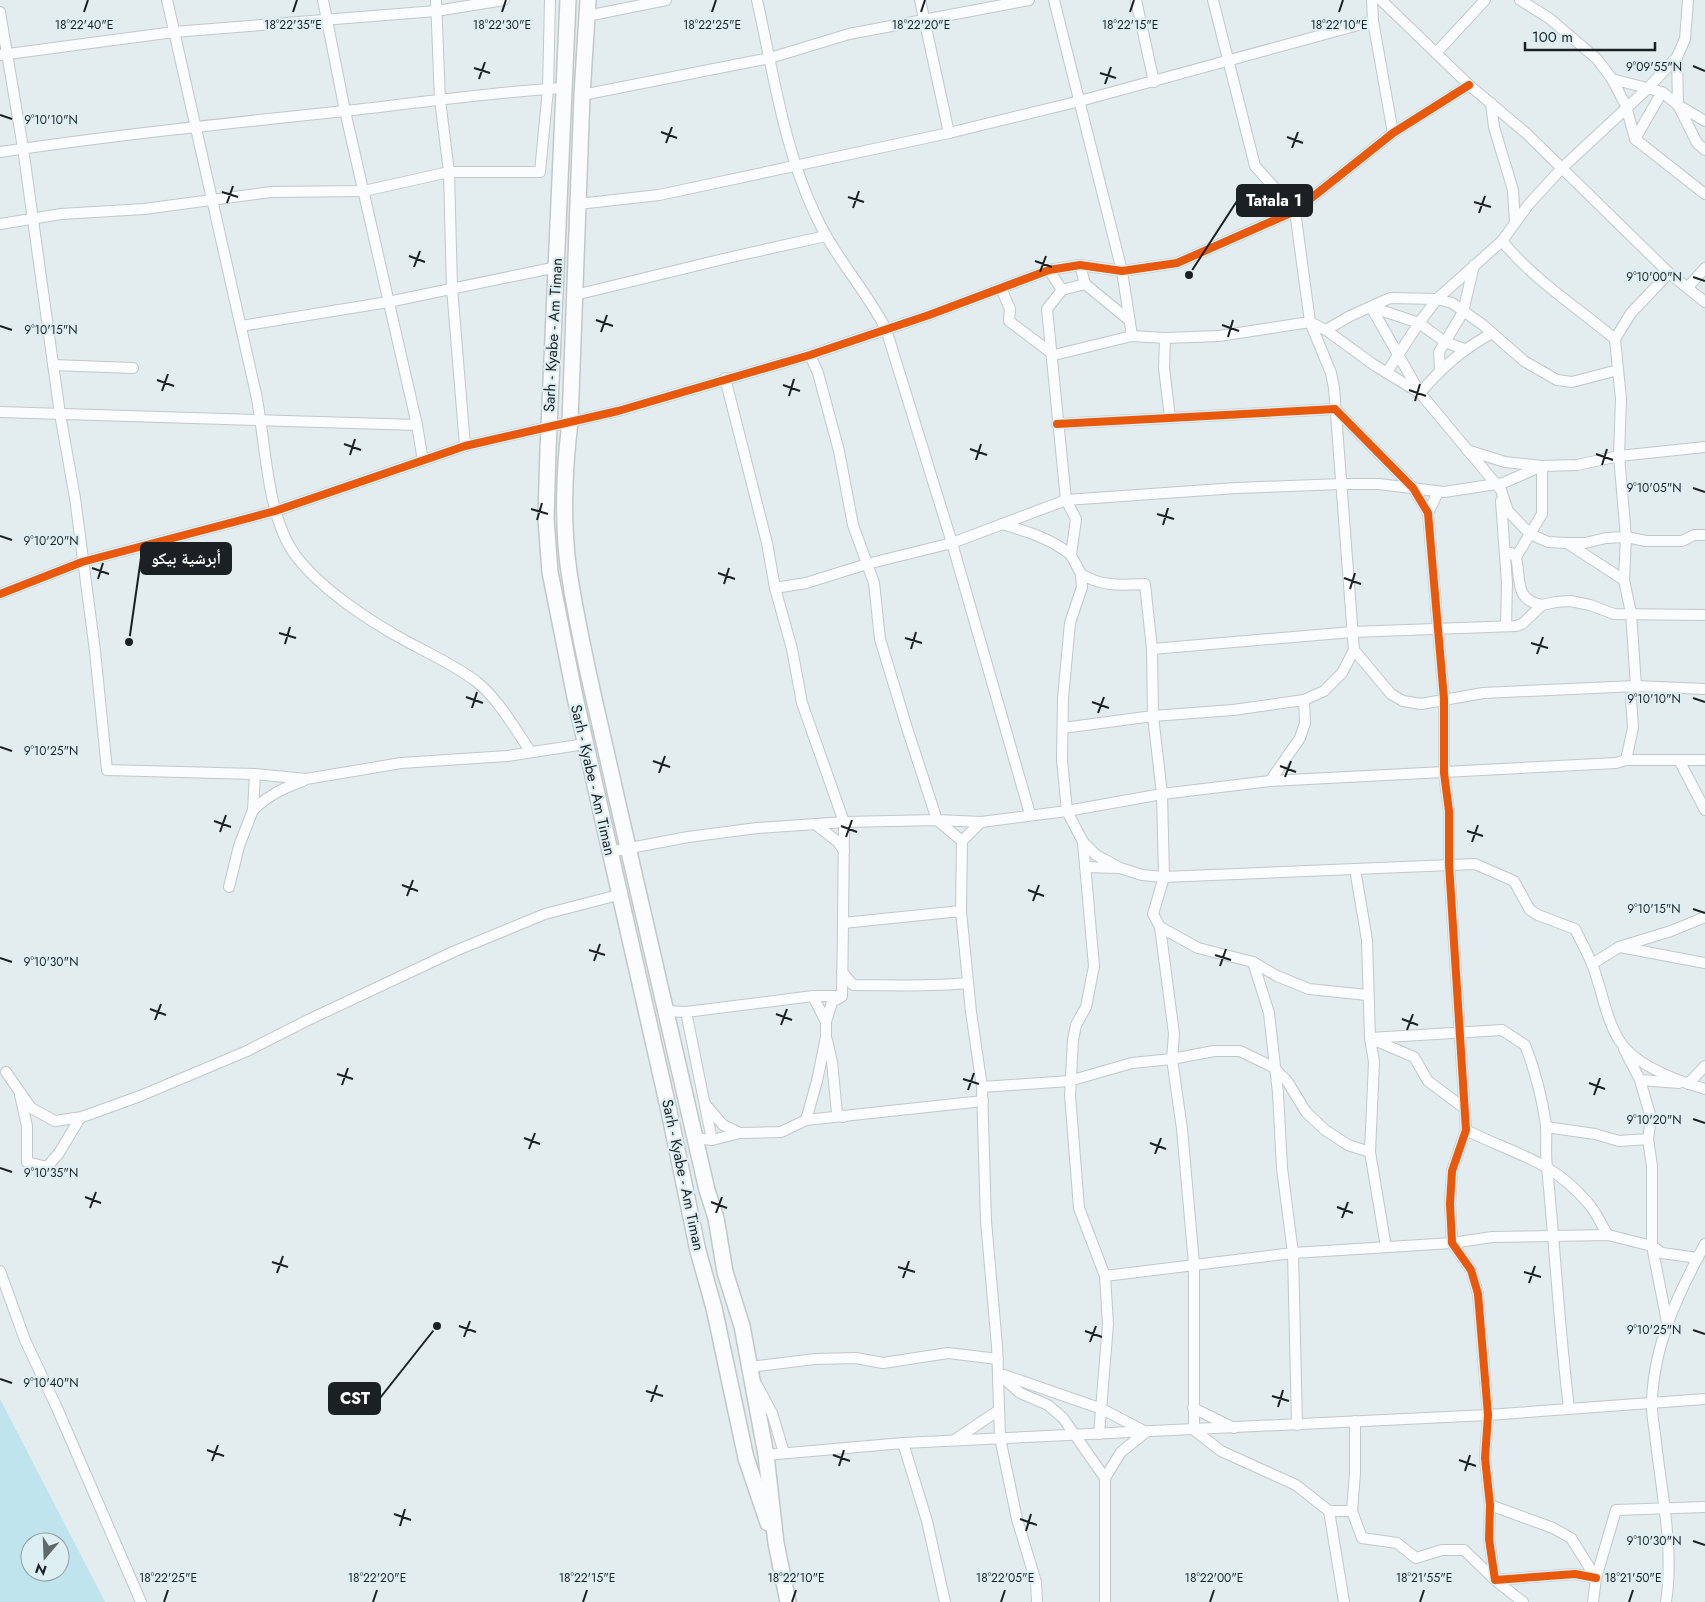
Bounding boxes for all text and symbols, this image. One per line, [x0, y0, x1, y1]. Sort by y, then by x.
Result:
text: 18°22'40"E [55, 16, 113, 34]
text: 18°22'35"E [264, 16, 322, 34]
text: 18°22'30"E [473, 16, 531, 34]
text: 18°22'25"E [683, 16, 741, 34]
text: 18°22'20"E [892, 16, 950, 34]
text: 18°22'15"E [1102, 16, 1158, 34]
text: 18°22'10"E [1310, 16, 1368, 34]
scale bar [1525, 20, 1655, 52]
text: 100 m [1532, 26, 1573, 48]
text: 9°09'55"N [1626, 58, 1682, 76]
text: 9°10'10"N [24, 111, 78, 129]
callout: Tatala 1 [1237, 185, 1312, 216]
text: Tatala 1 [1246, 189, 1302, 212]
street label: Sarh - Kyabe - Am Timan [538, 257, 568, 413]
text: 9°10'00"N [1626, 268, 1682, 286]
text: 9°10'15"N [24, 321, 78, 339]
text: 9°10'05"N [1626, 479, 1682, 497]
text: 9°10'20"N [23, 532, 79, 550]
callout: أبرشية بيكو [141, 543, 231, 574]
text: أبرشية بيكو [151, 547, 221, 570]
text: 9°10'10"N [1627, 690, 1681, 708]
street label: Sarh - Kyabe - Am Timan [565, 702, 621, 858]
text: 9°10'25"N [24, 742, 78, 760]
text: 9°10'15"N [1627, 900, 1681, 918]
text: 9°10'30"N [24, 953, 78, 971]
street label: Sarh - Kyabe - Am Timan [656, 1097, 710, 1253]
text: 9°10'20"N [1626, 1111, 1682, 1129]
text: 9°10'35"N [24, 1164, 78, 1182]
text: 9°10'25"N [1627, 1321, 1681, 1339]
text: 9°10'40"N [23, 1374, 79, 1392]
callout: CST [329, 1383, 380, 1414]
text: CST [340, 1387, 370, 1410]
north arrow [20, 1532, 70, 1582]
text: 9°10'30"N [1627, 1532, 1681, 1550]
text: N [32, 1558, 49, 1581]
text: 18°22'25"E [139, 1569, 197, 1587]
text: 18°22'20"E [348, 1569, 406, 1587]
text: 18°22'15"E [559, 1569, 615, 1587]
text: 18°22'10"E [767, 1569, 825, 1587]
text: 18°22'05"E [976, 1569, 1034, 1587]
text: 18°22'00"E [1185, 1569, 1243, 1587]
text: 18°21'55"E [1396, 1569, 1452, 1587]
text: 18°21'50"E [1604, 1569, 1662, 1587]

